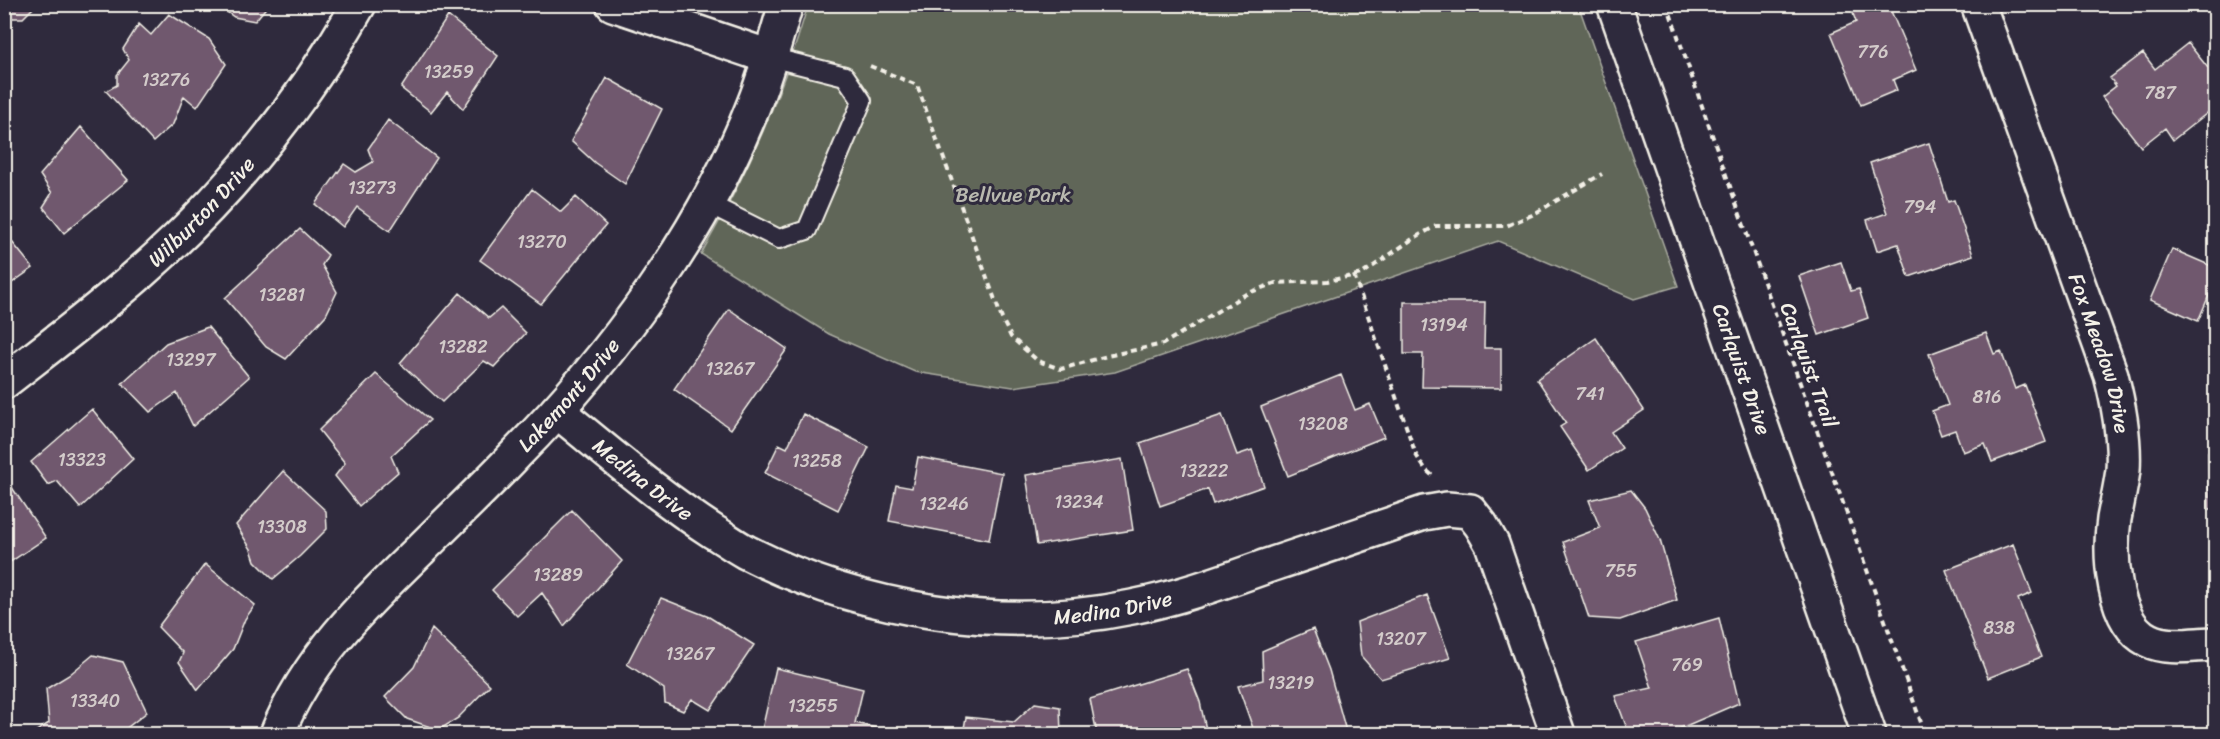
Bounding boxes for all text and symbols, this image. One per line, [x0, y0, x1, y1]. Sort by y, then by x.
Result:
house number: 776 [1858, 36, 1888, 68]
house number: 13259 [424, 56, 474, 88]
house number: 13276 [142, 64, 190, 96]
house number: 787 [2144, 77, 2177, 109]
street label: Wilburton Drive [139, 148, 265, 277]
house number: 13273 [348, 172, 396, 204]
park label: Bellvue Park [955, 176, 1071, 214]
house number: 794 [1904, 191, 1936, 223]
house number: 13270 [517, 226, 567, 258]
street label: Fox Meadow Drive [2057, 268, 2141, 435]
house number: 13281 [259, 279, 306, 311]
street label: Carlquist Trail [1769, 297, 1850, 434]
street label: Carlquist Drive [1701, 298, 1782, 441]
house number: 13194 [1420, 309, 1468, 341]
street label: Lakemont Drive [508, 329, 630, 462]
house number: 13282 [438, 331, 488, 363]
house number: 13297 [166, 344, 217, 376]
house number: 13267 [706, 353, 756, 385]
house number: 741 [1575, 378, 1605, 410]
house number: 816 [1973, 381, 2001, 413]
house number: 13208 [1298, 408, 1348, 440]
street label: Medina Drive [584, 428, 701, 532]
house number: 13323 [58, 444, 106, 476]
house number: 13258 [792, 445, 842, 477]
house number: 13222 [1180, 455, 1228, 487]
house number: 13234 [1054, 486, 1104, 518]
house number: 13246 [919, 488, 969, 520]
house number: 13308 [257, 511, 307, 543]
house number: 755 [1605, 555, 1637, 587]
house number: 13289 [533, 559, 583, 591]
street label: Medina Drive [1052, 579, 1177, 636]
house number: 838 [1983, 612, 2015, 644]
house number: 13207 [1376, 623, 1428, 655]
house number: 13267 [666, 638, 716, 670]
house number: 769 [1671, 649, 1703, 681]
house number: 13219 [1268, 667, 1314, 699]
house number: 13340 [70, 685, 120, 717]
house number: 13255 [788, 690, 838, 722]

